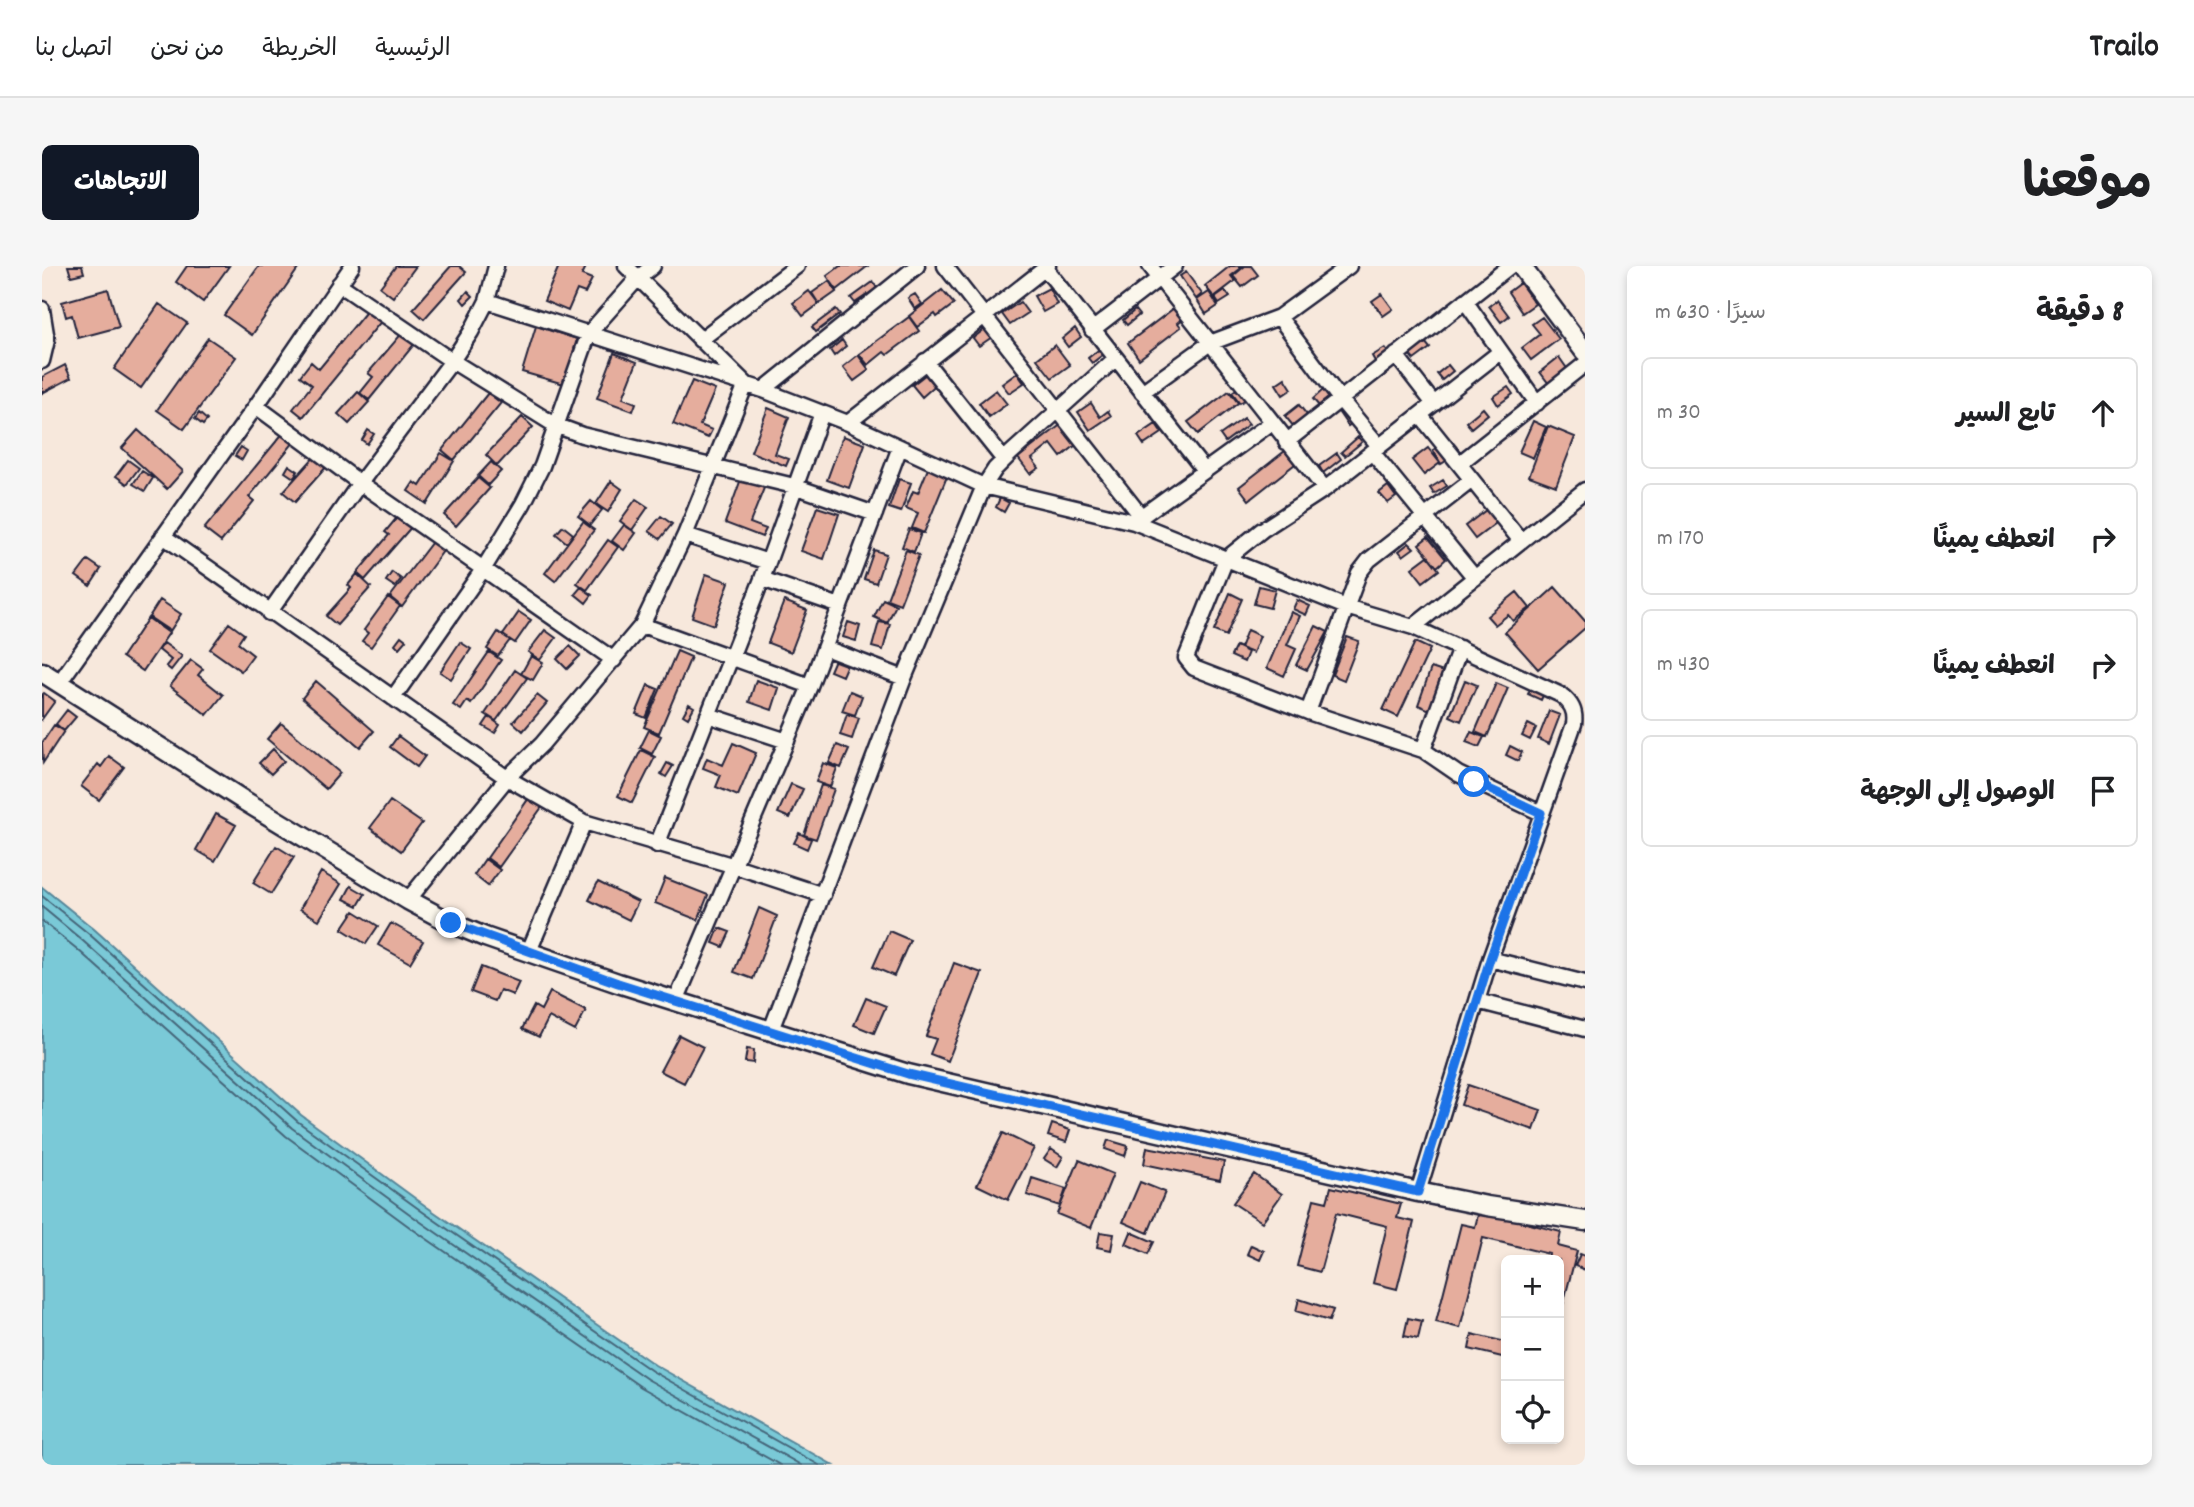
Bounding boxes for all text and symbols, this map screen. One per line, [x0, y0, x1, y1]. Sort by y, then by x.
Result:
text: Trailo [2090, 25, 2159, 72]
text: اتصل بنا [35, 33, 112, 67]
text: من نحن [150, 33, 224, 67]
text: الخريطة [262, 33, 337, 67]
text: الرئيسية [375, 33, 451, 67]
button: الاتجاهات [42, 145, 199, 220]
text: موقعنا [2022, 151, 2152, 221]
text: 8 دقيقة [2036, 293, 2124, 336]
text: سيرًا · 630 m [1655, 297, 1766, 330]
icon: ahead [2084, 394, 2122, 432]
text: 30 m [1657, 397, 1701, 430]
text: تابع السير [1956, 397, 2055, 434]
icon: right [2084, 520, 2122, 558]
text: 170 m [1657, 523, 1704, 556]
text: انعطف يمينًا [1933, 523, 2055, 560]
icon: right [2084, 646, 2122, 684]
text: 430 m [1657, 649, 1710, 682]
text: انعطف يمينًا [1933, 649, 2055, 686]
route start [1458, 766, 1489, 797]
icon: arrive [2084, 772, 2122, 810]
text: الوصول إلى الوجهة [1860, 775, 2055, 812]
route end [435, 907, 466, 938]
map controls [1501, 1255, 1564, 1444]
button: + [1501, 1255, 1564, 1318]
button: − [1501, 1318, 1564, 1381]
button: locate [1501, 1381, 1564, 1444]

